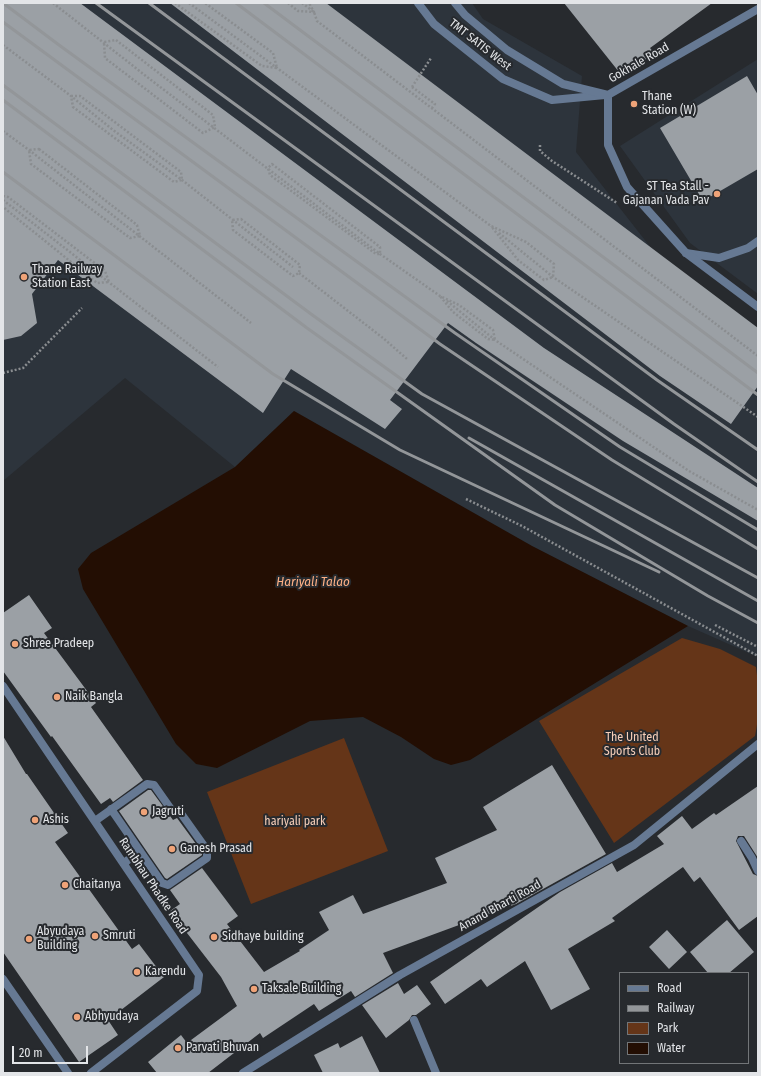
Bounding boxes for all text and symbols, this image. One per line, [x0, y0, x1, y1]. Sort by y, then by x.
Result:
street label: TMT SATIS West [446, 16, 514, 74]
street label: Gokhale Road [606, 40, 672, 86]
place label: Thane Station (W) [642, 90, 696, 118]
marker: Thane Station (W) [629, 99, 639, 109]
place label: ST Tea Stall - Gajanan Vada Pav [623, 180, 709, 208]
marker: ST Tea Stall - Gajanan Vada Pav [712, 189, 722, 199]
place label: Thane Railway Station East [32, 263, 102, 291]
marker: Thane Railway Station East [19, 272, 29, 282]
water label: Hariyali Talao [276, 574, 350, 590]
place label: Shree Pradeep [23, 637, 94, 651]
marker: Shree Pradeep [10, 639, 20, 649]
place label: Naik Bangla [65, 690, 123, 704]
marker: Naik Bangla [52, 692, 62, 702]
park label: The United Sports Club [604, 731, 660, 759]
place label: Jagruti [152, 805, 184, 819]
marker: Jagruti [139, 807, 149, 817]
place label: Ashis [43, 813, 69, 827]
marker: Ashis [30, 815, 40, 825]
park label: hariyali park [264, 815, 326, 829]
street label: Rambhau Phadke Road [115, 835, 191, 937]
place label: Ganesh Prasad [180, 842, 252, 856]
marker: Ganesh Prasad [167, 844, 177, 854]
street label: Anand Bharti Road [456, 877, 544, 935]
place label: Chaitanya [73, 878, 121, 892]
marker: Chaitanya [60, 880, 70, 890]
place label: Abyudaya Building [37, 925, 84, 953]
place label: Smruti [103, 929, 136, 943]
place label: Sidhaye building [222, 930, 304, 944]
marker: Smruti [90, 931, 100, 941]
marker: Sidhaye building [209, 932, 219, 942]
marker: Abyudaya Building [24, 934, 34, 944]
place label: Karendu [145, 965, 186, 979]
marker: Karendu [132, 967, 142, 977]
legend [619, 972, 749, 1064]
text: Road [657, 981, 682, 995]
place label: Taksale Building [262, 982, 341, 996]
marker: Taksale Building [249, 984, 259, 994]
text: Railway [657, 1001, 694, 1015]
place label: Abhyudaya [85, 1010, 139, 1024]
marker: Abhyudaya [72, 1012, 82, 1022]
text: Park [657, 1021, 678, 1035]
scale bar [14, 1038, 90, 1064]
place label: Parvati Bhuvan [186, 1041, 259, 1055]
text: Water [657, 1041, 685, 1055]
marker: Parvati Bhuvan [173, 1043, 183, 1053]
text: 20 m [19, 1046, 43, 1060]

